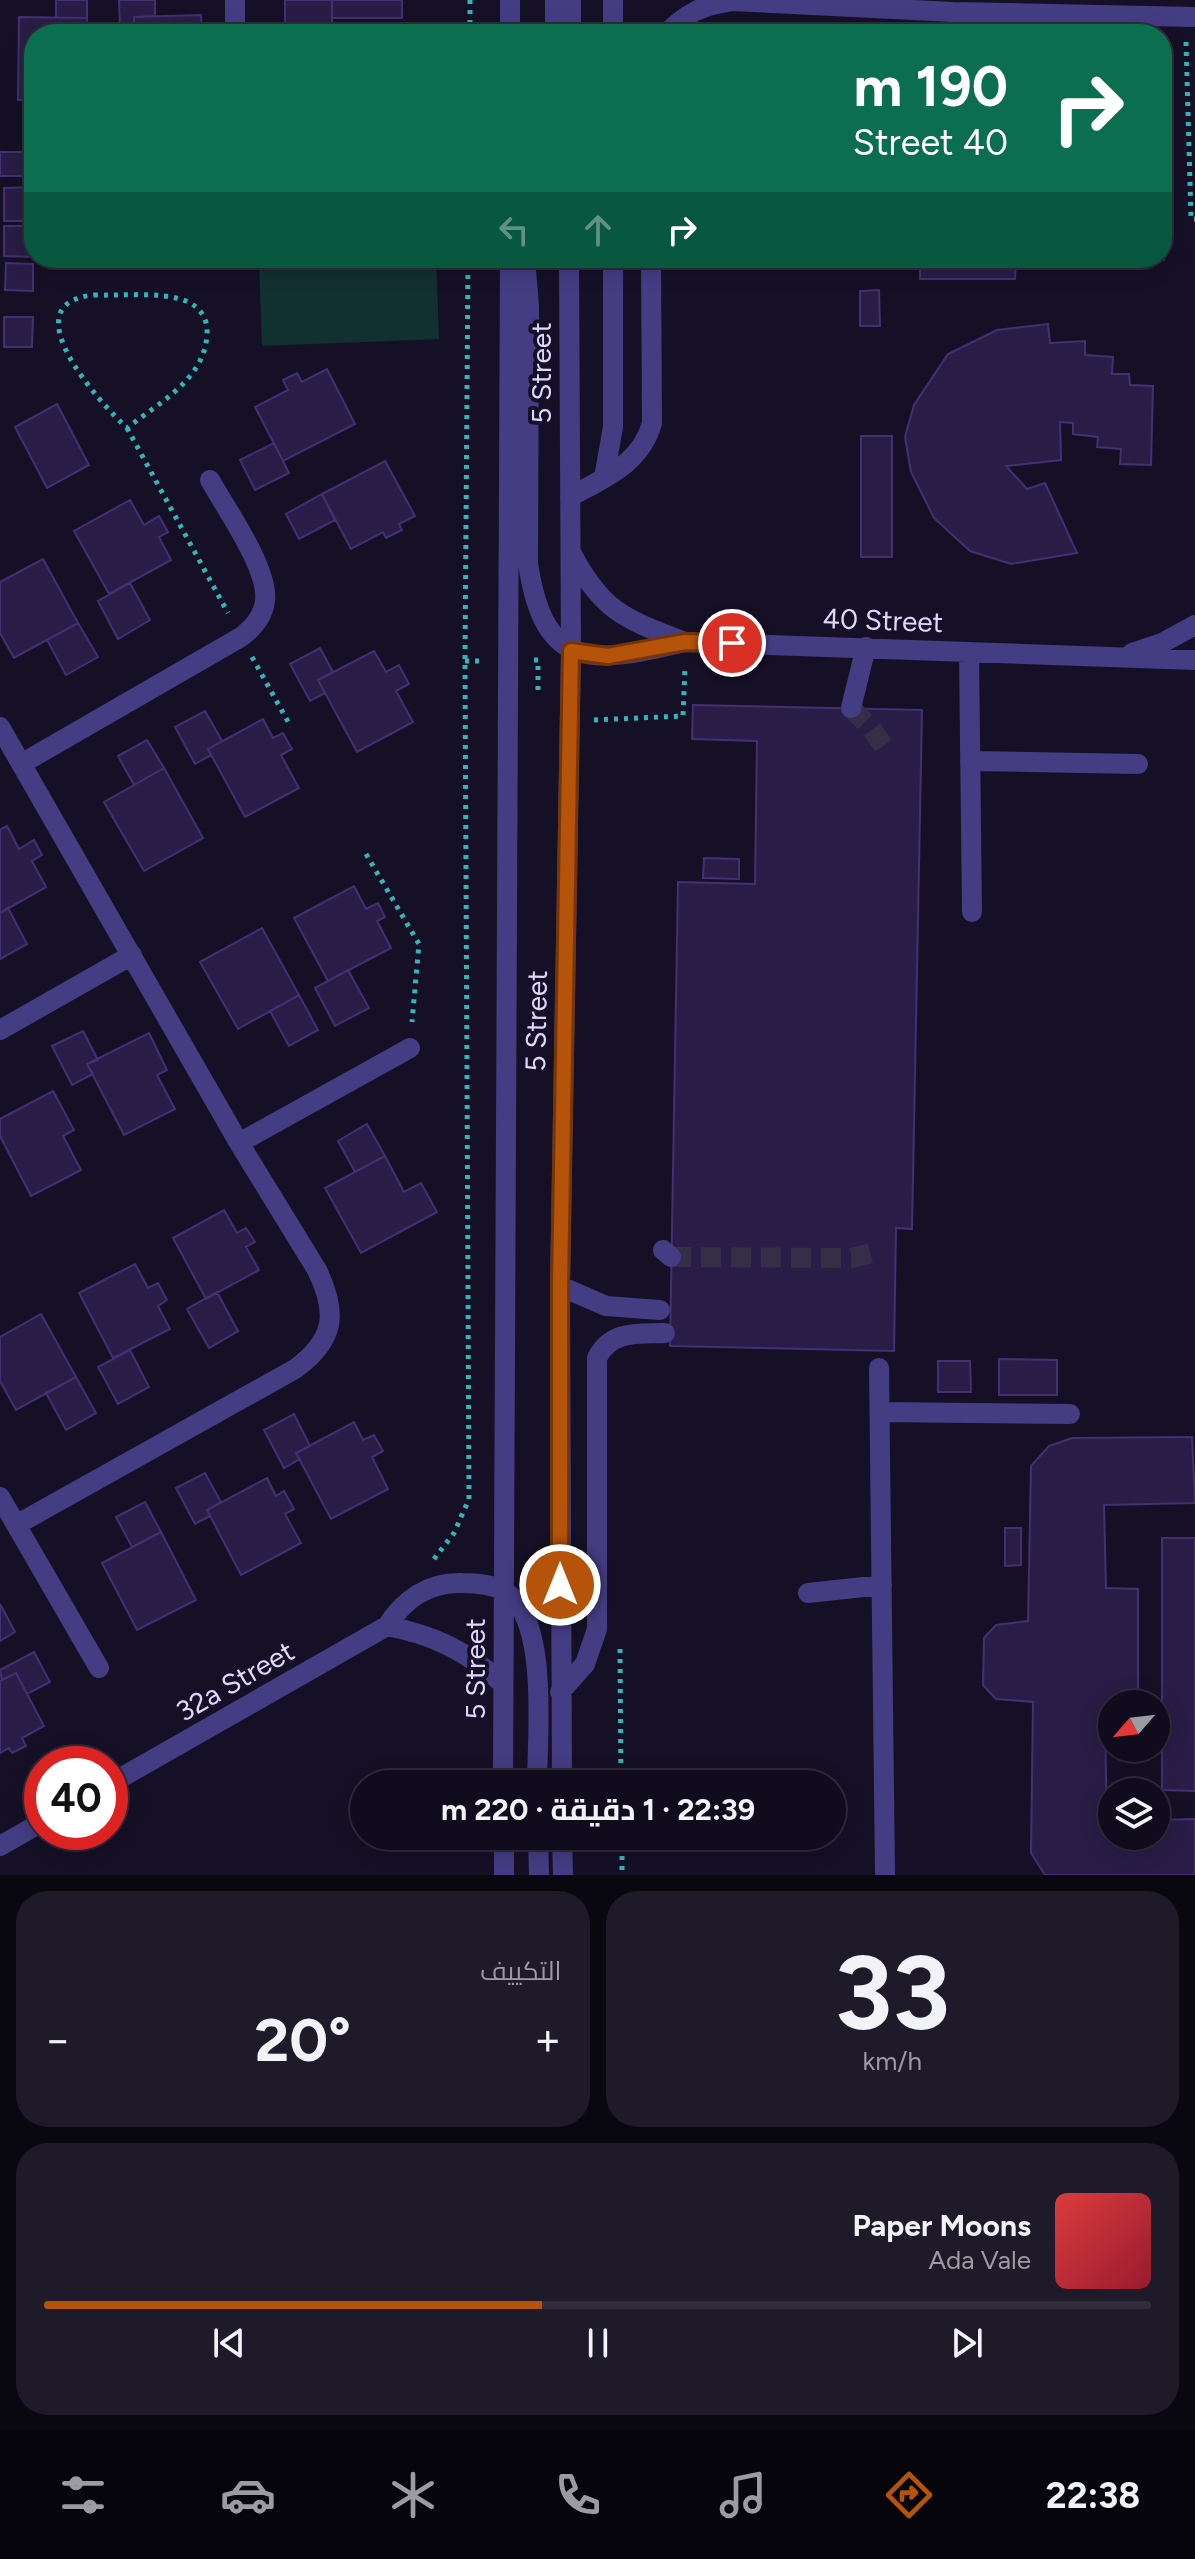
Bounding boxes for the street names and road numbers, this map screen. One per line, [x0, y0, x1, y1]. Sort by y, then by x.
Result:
street label: 5 Street [524, 322, 558, 424]
street label: 40 Street [822, 601, 944, 639]
street label: 5 Street [518, 970, 554, 1072]
street label: 5 Street [458, 1618, 492, 1720]
street label: 32a Street [170, 1634, 300, 1728]

